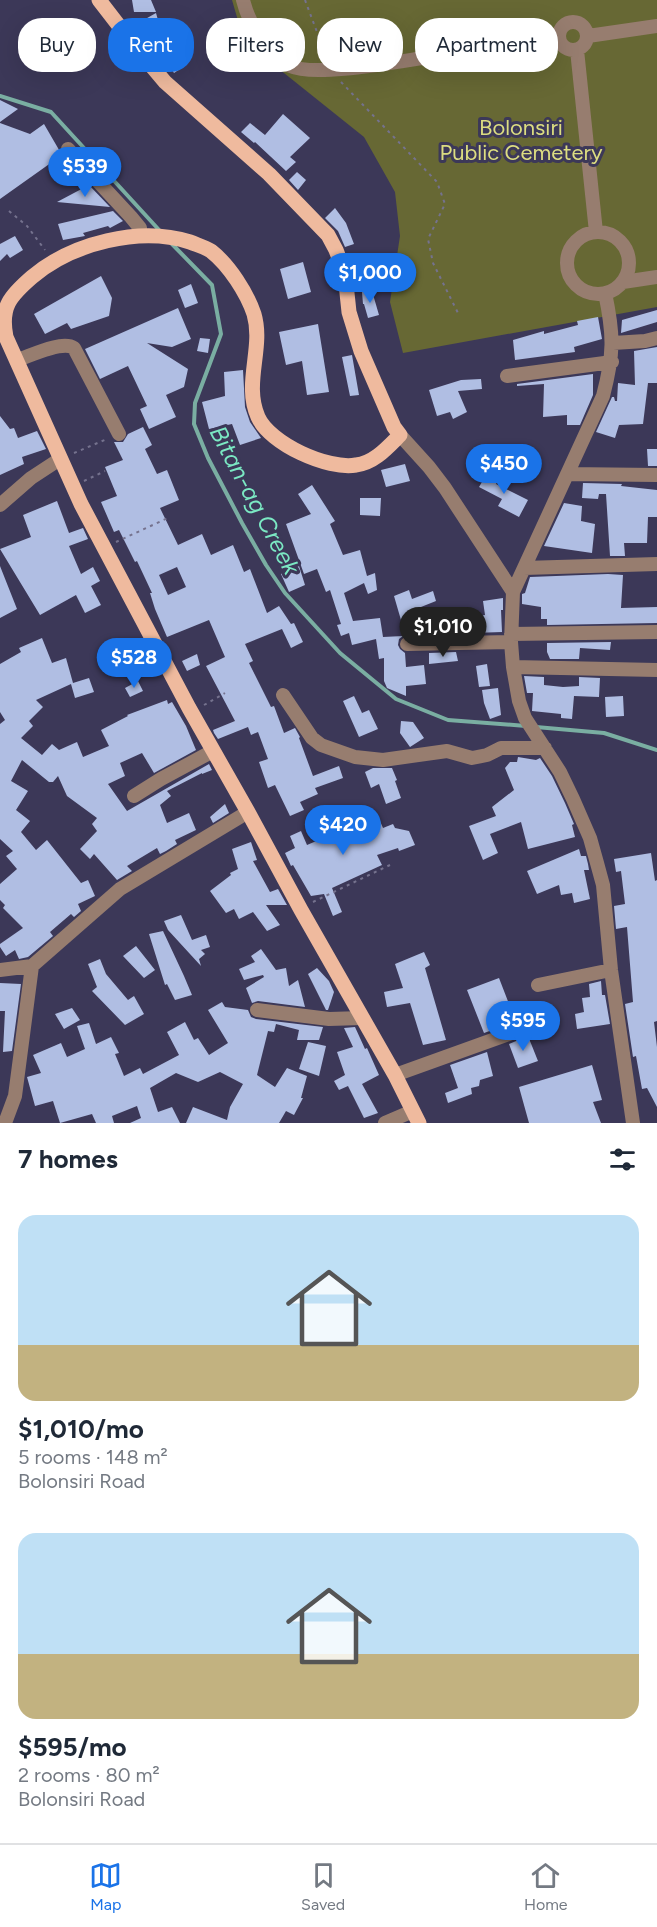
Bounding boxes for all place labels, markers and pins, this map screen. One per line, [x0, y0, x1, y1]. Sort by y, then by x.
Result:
pin: $539 [49, 147, 121, 198]
pin: $1,000 [321, 253, 419, 304]
pin: $450 [468, 444, 540, 495]
pin: $1,010 [394, 607, 492, 658]
pin: $528 [98, 638, 170, 689]
pin: $420 [307, 805, 379, 856]
pin: $595 [487, 1001, 559, 1052]

